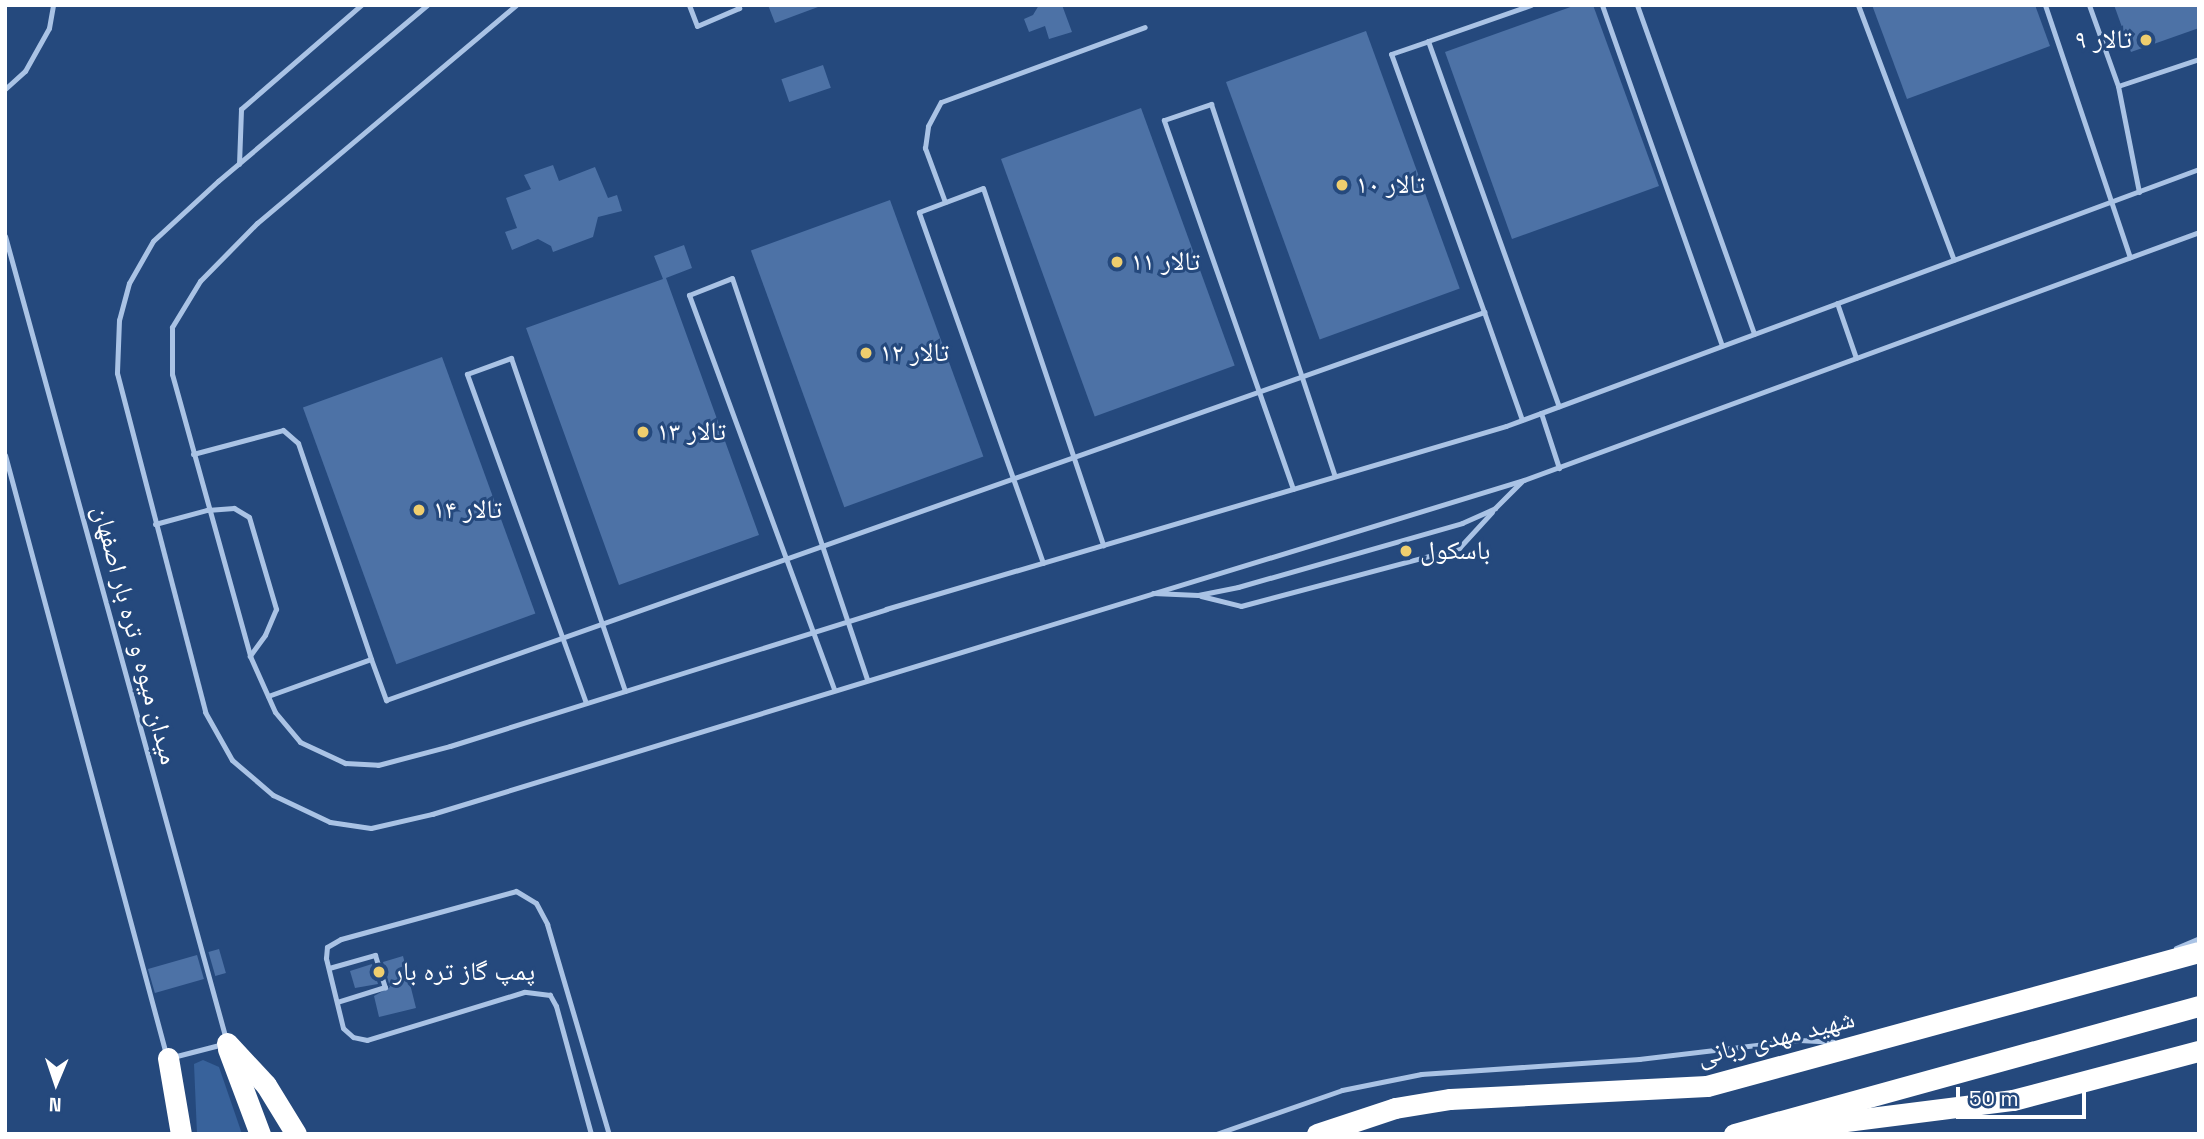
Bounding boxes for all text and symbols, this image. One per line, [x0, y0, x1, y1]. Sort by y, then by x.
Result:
place label: تالار ۹ [2075, 24, 2132, 56]
marker: تالار ۹ [2138, 32, 2154, 48]
place label: تالار ۱۰ [1356, 169, 1425, 201]
marker: تالار ۱۰ [1334, 177, 1350, 193]
place label: تالار ۱۱ [1131, 246, 1200, 278]
marker: تالار ۱۱ [1109, 254, 1125, 270]
place label: تالار ۱۲ [880, 337, 949, 369]
marker: تالار ۱۲ [858, 345, 874, 361]
place label: تالار ۱۳ [657, 416, 726, 448]
marker: تالار ۱۳ [635, 424, 651, 440]
place label: تالار ۱۴ [433, 494, 502, 526]
street label: میدان میوه و تره بار اصفهان [85, 502, 185, 768]
marker: تالار ۱۴ [411, 502, 427, 518]
place label: باسكول [1420, 535, 1490, 567]
marker: باسكول [1398, 543, 1414, 559]
place label: پمپ گاز تره بار [393, 956, 535, 988]
marker: پمپ گاز تره بار [371, 964, 387, 980]
street label: شهید مهدی ربانی [1694, 1003, 1858, 1073]
north arrow [21, 1048, 91, 1118]
scale bar [1959, 1072, 2088, 1116]
text: 50 m [1969, 1085, 2019, 1112]
text: N [48, 1092, 62, 1117]

